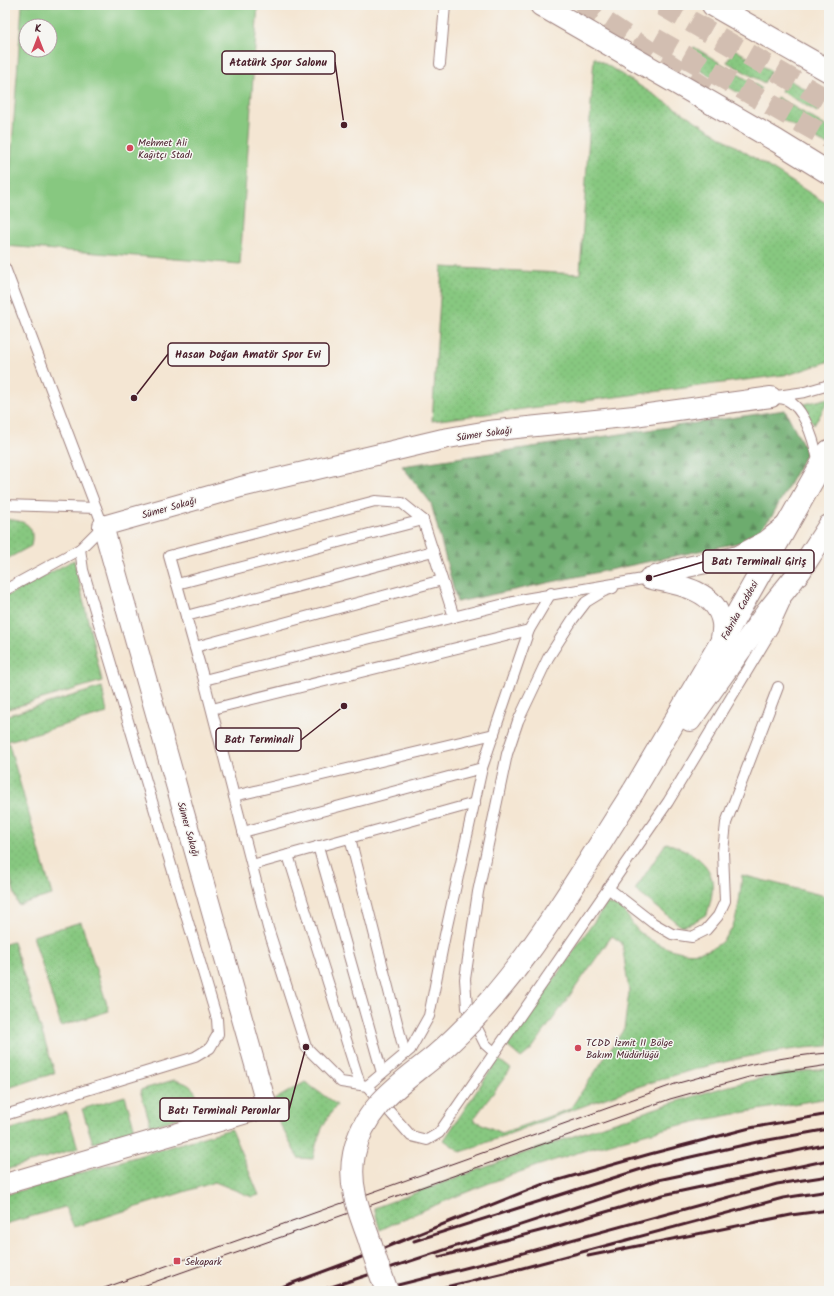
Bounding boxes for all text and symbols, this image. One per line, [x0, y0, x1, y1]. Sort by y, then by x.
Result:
north arrow [18, 18, 58, 58]
text: K [35, 20, 42, 38]
callout: Atatürk Spor Salonu [222, 51, 335, 74]
text: Atatürk Spor Salonu [229, 54, 327, 72]
place label: Mehmet Ali Kağıtçı Stadı [138, 135, 193, 163]
marker: Mehmet Ali Kağıtçı Stadı [125, 143, 135, 153]
callout: Hasan Doğan Amatör Spor Evi [168, 343, 329, 366]
text: Hasan Doğan Amatör Spor Evi [175, 346, 322, 364]
street label: Sümer Sokağı [455, 422, 514, 446]
street label: Sümer Sokağı [140, 492, 199, 523]
callout: Batı Terminali Giriş [703, 550, 814, 573]
text: Batı Terminali Giriş [712, 553, 807, 571]
street label: Fabrika Caddesi [717, 577, 763, 643]
callout: Batı Terminali [216, 728, 301, 751]
text: Batı Terminali [224, 731, 295, 749]
street label: Sümer Sokağı [173, 800, 204, 859]
place label: TCDD İzmit 11 Bölge Bakım Müdürlüğü [586, 1035, 673, 1063]
marker: TCDD İzmit 11 Bölge Bakım Müdürlüğü [573, 1043, 583, 1053]
callout: Batı Terminali Peronlar [160, 1098, 289, 1121]
text: Batı Terminali Peronlar [168, 1102, 281, 1120]
place label: Sekapark [185, 1254, 222, 1270]
marker: Sekapark [172, 1256, 182, 1266]

